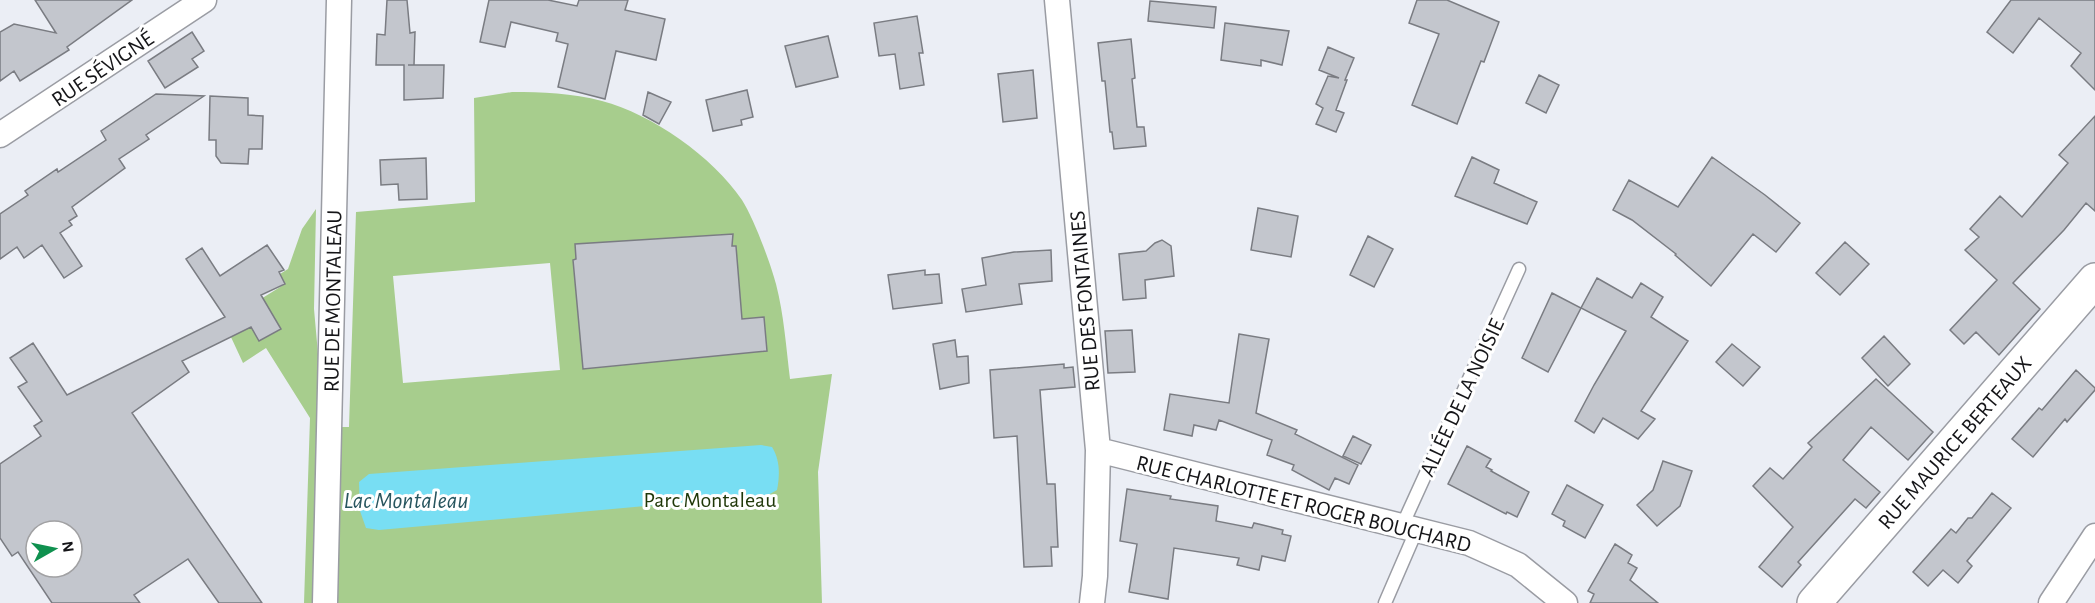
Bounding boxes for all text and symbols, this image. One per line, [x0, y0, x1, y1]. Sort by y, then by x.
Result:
street label: RUE SÉVIGNÉ [47, 26, 158, 111]
street label: RUE DE MONTALEAU [320, 210, 346, 392]
street label: RUE DES FONTAINES [1066, 210, 1104, 392]
street label: ALLÉE DE LA NOISIE [1415, 314, 1508, 480]
street label: RUE MAURICE BERTEAUX [1874, 352, 2036, 533]
street label: RUE CHARLOTTE ET ROGER BOUCHARD [1134, 452, 1473, 556]
water label: Lac Montaleau [343, 489, 469, 513]
park label: Parc Montaleau [644, 489, 777, 511]
north arrow [24, 519, 84, 579]
text: N [59, 540, 77, 554]

